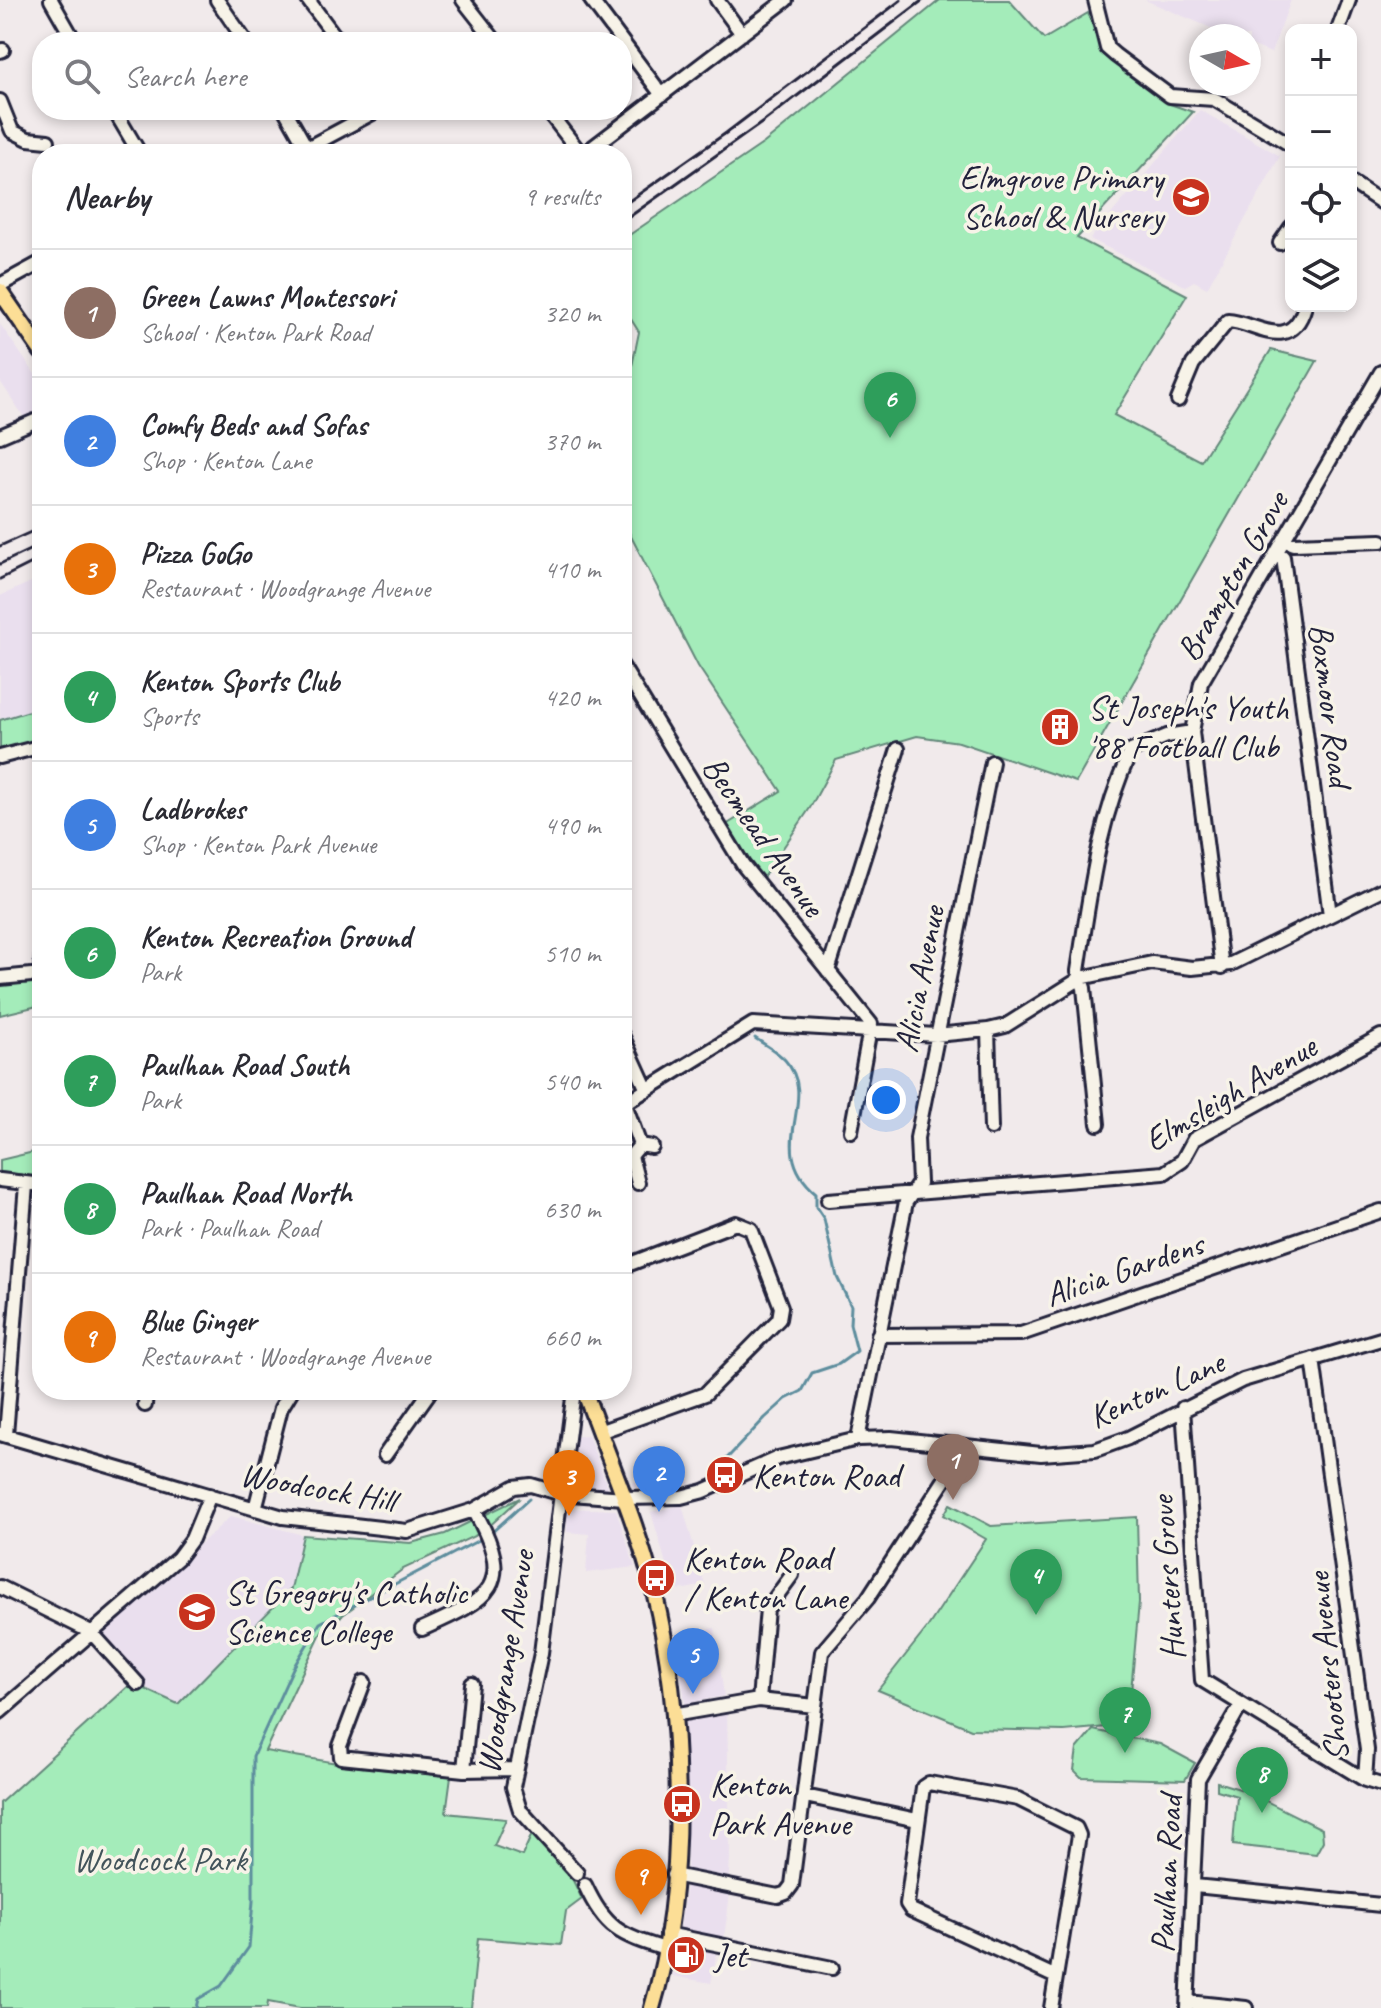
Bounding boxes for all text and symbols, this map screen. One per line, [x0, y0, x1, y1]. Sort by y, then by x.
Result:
north arrow [1189, 24, 1261, 96]
map controls [1285, 24, 1357, 312]
button: + [1285, 24, 1357, 96]
search box [32, 32, 632, 120]
icon: search [60, 54, 104, 98]
text: Search here [124, 57, 246, 95]
button: − [1285, 96, 1357, 168]
place label: Elmgrove Primary School & Nursery [960, 156, 1166, 238]
button: locate [1285, 168, 1357, 240]
text: Nearby [64, 175, 150, 218]
school or university icon: Elmgrove Primary School & Nursery [1170, 176, 1212, 218]
text: 9 results [524, 180, 600, 213]
button: layers [1285, 240, 1357, 312]
text: Green Lawns Montessori [140, 278, 394, 316]
text: 1 [84, 297, 96, 330]
text: 320 m [544, 297, 600, 330]
text: School · Kenton Park Road [140, 316, 371, 349]
pin: 6 [864, 372, 916, 438]
text: Comfy Beds and Sofas [140, 406, 367, 444]
text: 2 [84, 425, 96, 458]
text: 370 m [544, 425, 600, 458]
text: Shop · Kenton Lane [140, 444, 311, 477]
street label: Brampton Grove [1166, 481, 1299, 668]
text: Pizza GoGo [140, 534, 251, 572]
text: 3 [84, 553, 96, 586]
text: 410 m [544, 553, 600, 586]
text: Restaurant · Woodgrange Avenue [140, 572, 430, 605]
street label: Boxmoor Road [1300, 621, 1363, 793]
text: Kenton Sports Club [140, 662, 339, 700]
text: 4 [84, 681, 96, 714]
text: 420 m [544, 681, 600, 714]
place label: St Joseph's Youth '88 Football Club [1088, 686, 1289, 768]
text: Sports [140, 700, 198, 733]
building icon: St Joseph's Youth '88 Football Club [1039, 706, 1081, 748]
street label: Becmead Avenue [693, 747, 836, 926]
text: Ladbrokes [140, 790, 245, 828]
text: 5 [84, 809, 96, 842]
text: 490 m [544, 809, 600, 842]
text: Shop · Kenton Park Avenue [140, 828, 376, 861]
street label: Alicia Avenue [884, 900, 955, 1056]
text: Kenton Recreation Ground [140, 918, 411, 956]
text: 6 [84, 937, 96, 970]
text: 510 m [544, 937, 600, 970]
text: Park [140, 956, 181, 989]
street label: Elmsleigh Avenue [1136, 1024, 1326, 1161]
text: Paulhan Road South [140, 1046, 349, 1084]
text: 7 [84, 1065, 96, 1098]
text: 540 m [544, 1065, 600, 1098]
your location [866, 1080, 906, 1120]
text: Park [140, 1084, 181, 1117]
text: Paulhan Road North [140, 1174, 352, 1212]
text: 8 [84, 1193, 96, 1226]
text: 630 m [544, 1193, 600, 1226]
text: Park · Paulhan Road [140, 1212, 319, 1245]
street label: Alicia Gardens [1039, 1221, 1212, 1316]
text: Blue Ginger [140, 1302, 256, 1340]
text: 9 [84, 1321, 96, 1354]
text: 660 m [544, 1321, 600, 1354]
street label: Kenton Lane [1082, 1339, 1233, 1438]
text: Restaurant · Woodgrange Avenue [140, 1340, 430, 1373]
pin: 1 [927, 1434, 979, 1500]
pin: 2 [633, 1446, 685, 1512]
pin: 3 [543, 1450, 595, 1516]
street label: Woodcock Hill [237, 1452, 405, 1523]
bus stop icon: Kenton Road [704, 1454, 746, 1496]
place label: Kenton Road [753, 1454, 904, 1497]
street label: Hunters Grove [1140, 1492, 1194, 1662]
place label: Kenton Road / Kenton Lane [684, 1537, 850, 1619]
street label: Woodgrange Avenue [466, 1545, 544, 1777]
pin: 4 [1010, 1549, 1062, 1615]
bus stop icon: Kenton Road / Kenton Lane [635, 1557, 677, 1599]
street label: Shooters Avenue [1296, 1569, 1358, 1764]
place label: St Gregory's Catholic Science College [225, 1571, 469, 1653]
school or university icon: St Gregory's Catholic Science College [176, 1591, 218, 1633]
pin: 5 [667, 1628, 719, 1694]
pin: 7 [1099, 1687, 1151, 1753]
pin: 8 [1236, 1747, 1288, 1813]
place label: Kenton Park Avenue [710, 1763, 853, 1845]
bus stop icon: Kenton Park Avenue [661, 1783, 703, 1825]
street label: Paulhan Road [1140, 1790, 1192, 1954]
park label: Woodcock Park [73, 1838, 249, 1881]
pin: 9 [615, 1849, 667, 1915]
fuel station icon: Jet [665, 1934, 707, 1976]
place label: Jet [712, 1934, 750, 1977]

